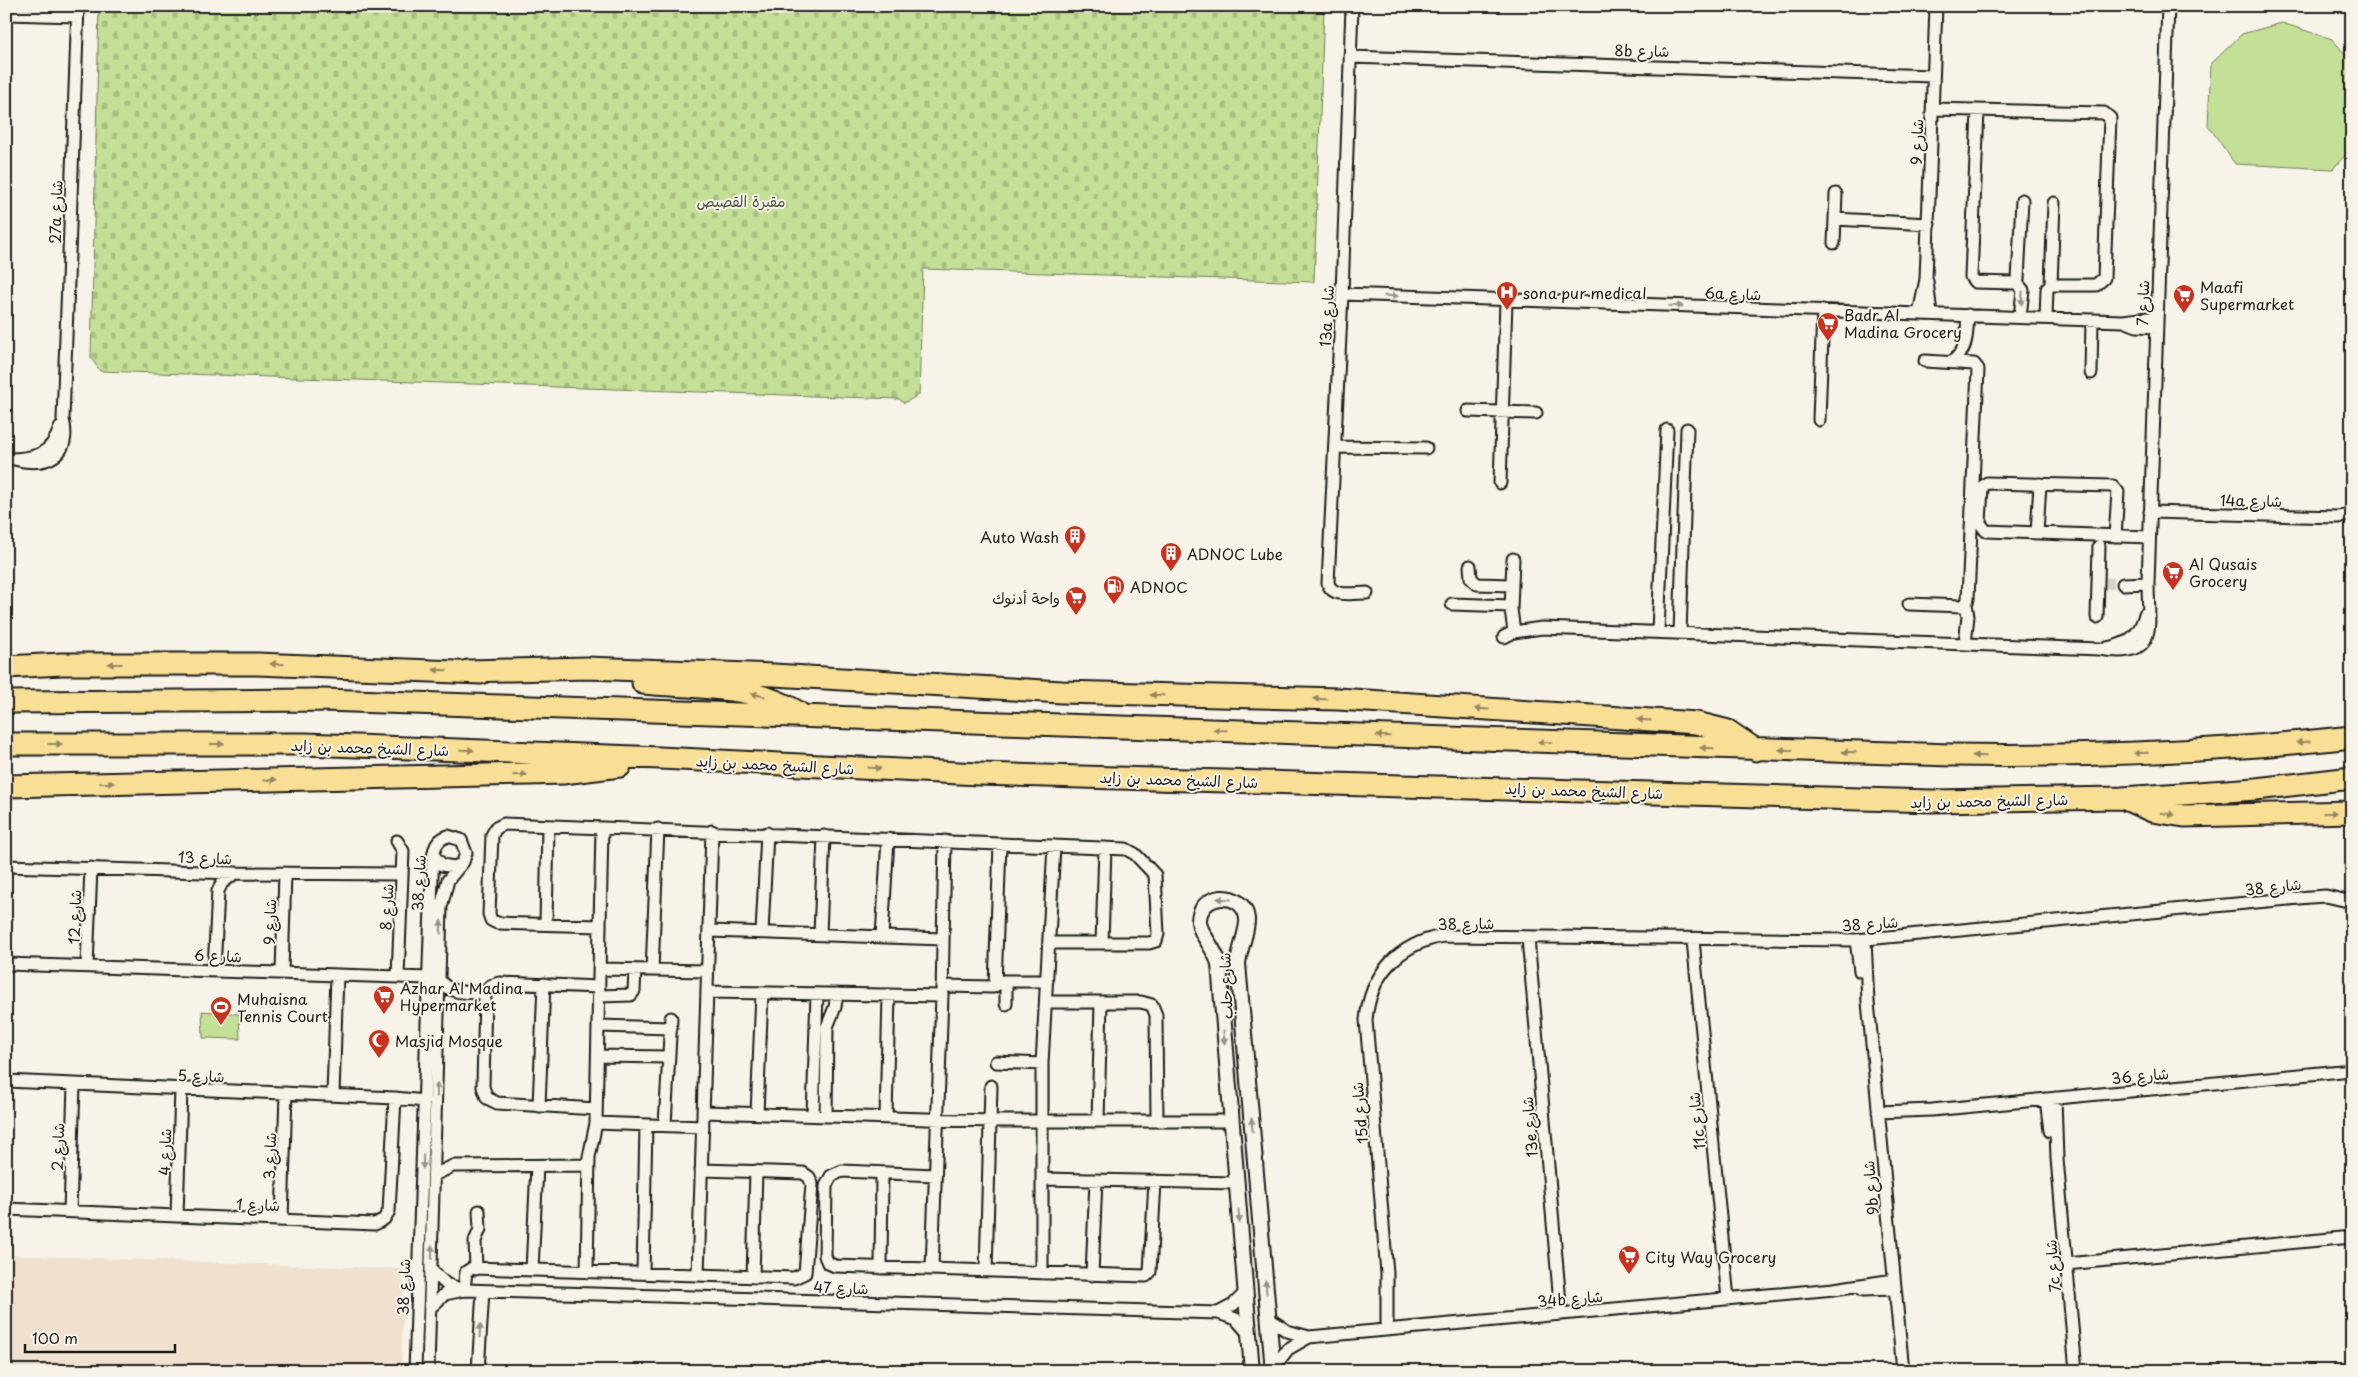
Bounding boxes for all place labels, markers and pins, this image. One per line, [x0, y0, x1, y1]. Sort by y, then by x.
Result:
place label: Maafi Supermarket [2200, 275, 2294, 315]
hospital icon: sona pur medical [1495, 280, 1519, 311]
place label: sona pur medical [1523, 281, 1647, 304]
supermarket icon: Maafi Supermarket [2172, 283, 2196, 314]
place label: Badr Al Madina Grocery [1844, 303, 1962, 343]
supermarket icon: Badr Al Madina Grocery [1816, 311, 1840, 342]
building icon: Auto Wash [1063, 524, 1087, 555]
place label: Auto Wash [980, 525, 1059, 548]
building icon: ADNOC Lube [1159, 541, 1183, 572]
place label: ADNOC Lube [1187, 542, 1283, 565]
place label: Al Qusais Grocery [2189, 552, 2257, 592]
supermarket icon: Al Qusais Grocery [2161, 560, 2185, 591]
fuel station icon: ADNOC [1102, 574, 1126, 605]
place label: ADNOC [1130, 575, 1188, 598]
supermarket icon: واحة أدنوك [1064, 585, 1088, 616]
place label: واحة أدنوك [992, 586, 1060, 609]
place label: Azhar Al Madina Hypermarket [400, 976, 524, 1016]
supermarket icon: Azhar Al Madina Hypermarket [372, 984, 396, 1015]
place label: Muhaisna Tennis Court [237, 987, 328, 1027]
sports icon: Muhaisna Tennis Court [209, 995, 233, 1026]
mosque icon: Masjid Mosque [367, 1028, 391, 1059]
place label: Masjid Mosque [395, 1029, 503, 1052]
supermarket icon: City Way Grocery [1617, 1244, 1641, 1275]
place label: City Way Grocery [1645, 1245, 1776, 1268]

